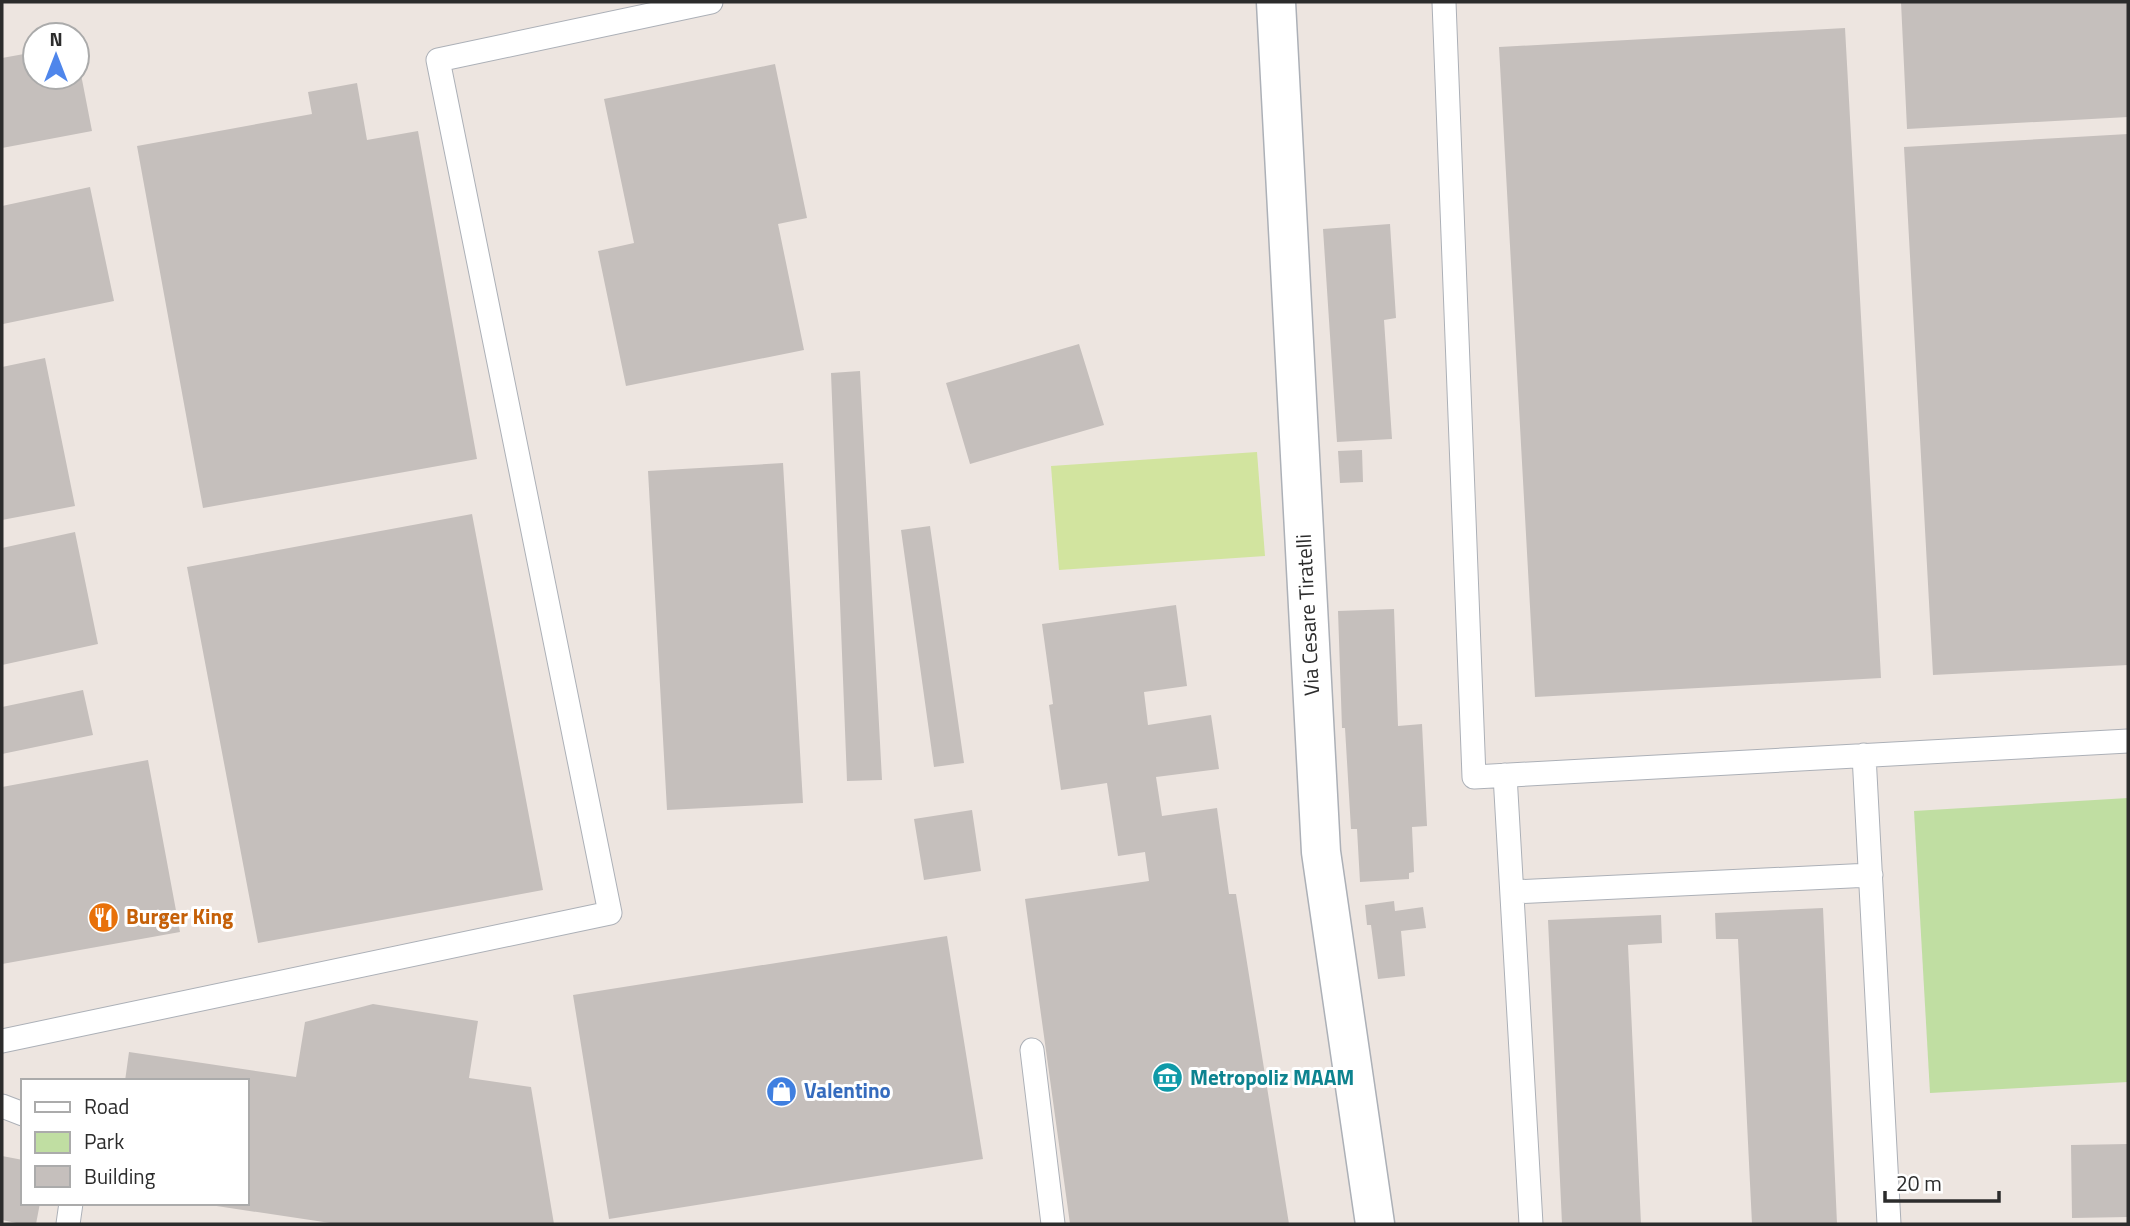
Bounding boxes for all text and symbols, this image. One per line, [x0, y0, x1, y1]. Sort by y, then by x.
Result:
north arrow [21, 21, 91, 91]
text: N [49, 24, 63, 53]
street label: Via Cesare Tiratelli [1287, 533, 1327, 697]
restaurant icon: Burger King [86, 900, 120, 934]
place label: Burger King [126, 900, 233, 932]
museum icon: Metropoliz MAAM [1150, 1061, 1184, 1095]
place label: Metropoliz MAAM [1190, 1061, 1354, 1093]
shop icon: Valentino [764, 1074, 798, 1108]
place label: Valentino [804, 1074, 891, 1106]
legend [21, 1079, 248, 1205]
text: Road [84, 1090, 129, 1122]
text: Park [84, 1125, 124, 1157]
text: Building [84, 1160, 156, 1192]
scale bar [1885, 1160, 1999, 1204]
text: 20 m [1896, 1167, 1942, 1199]

